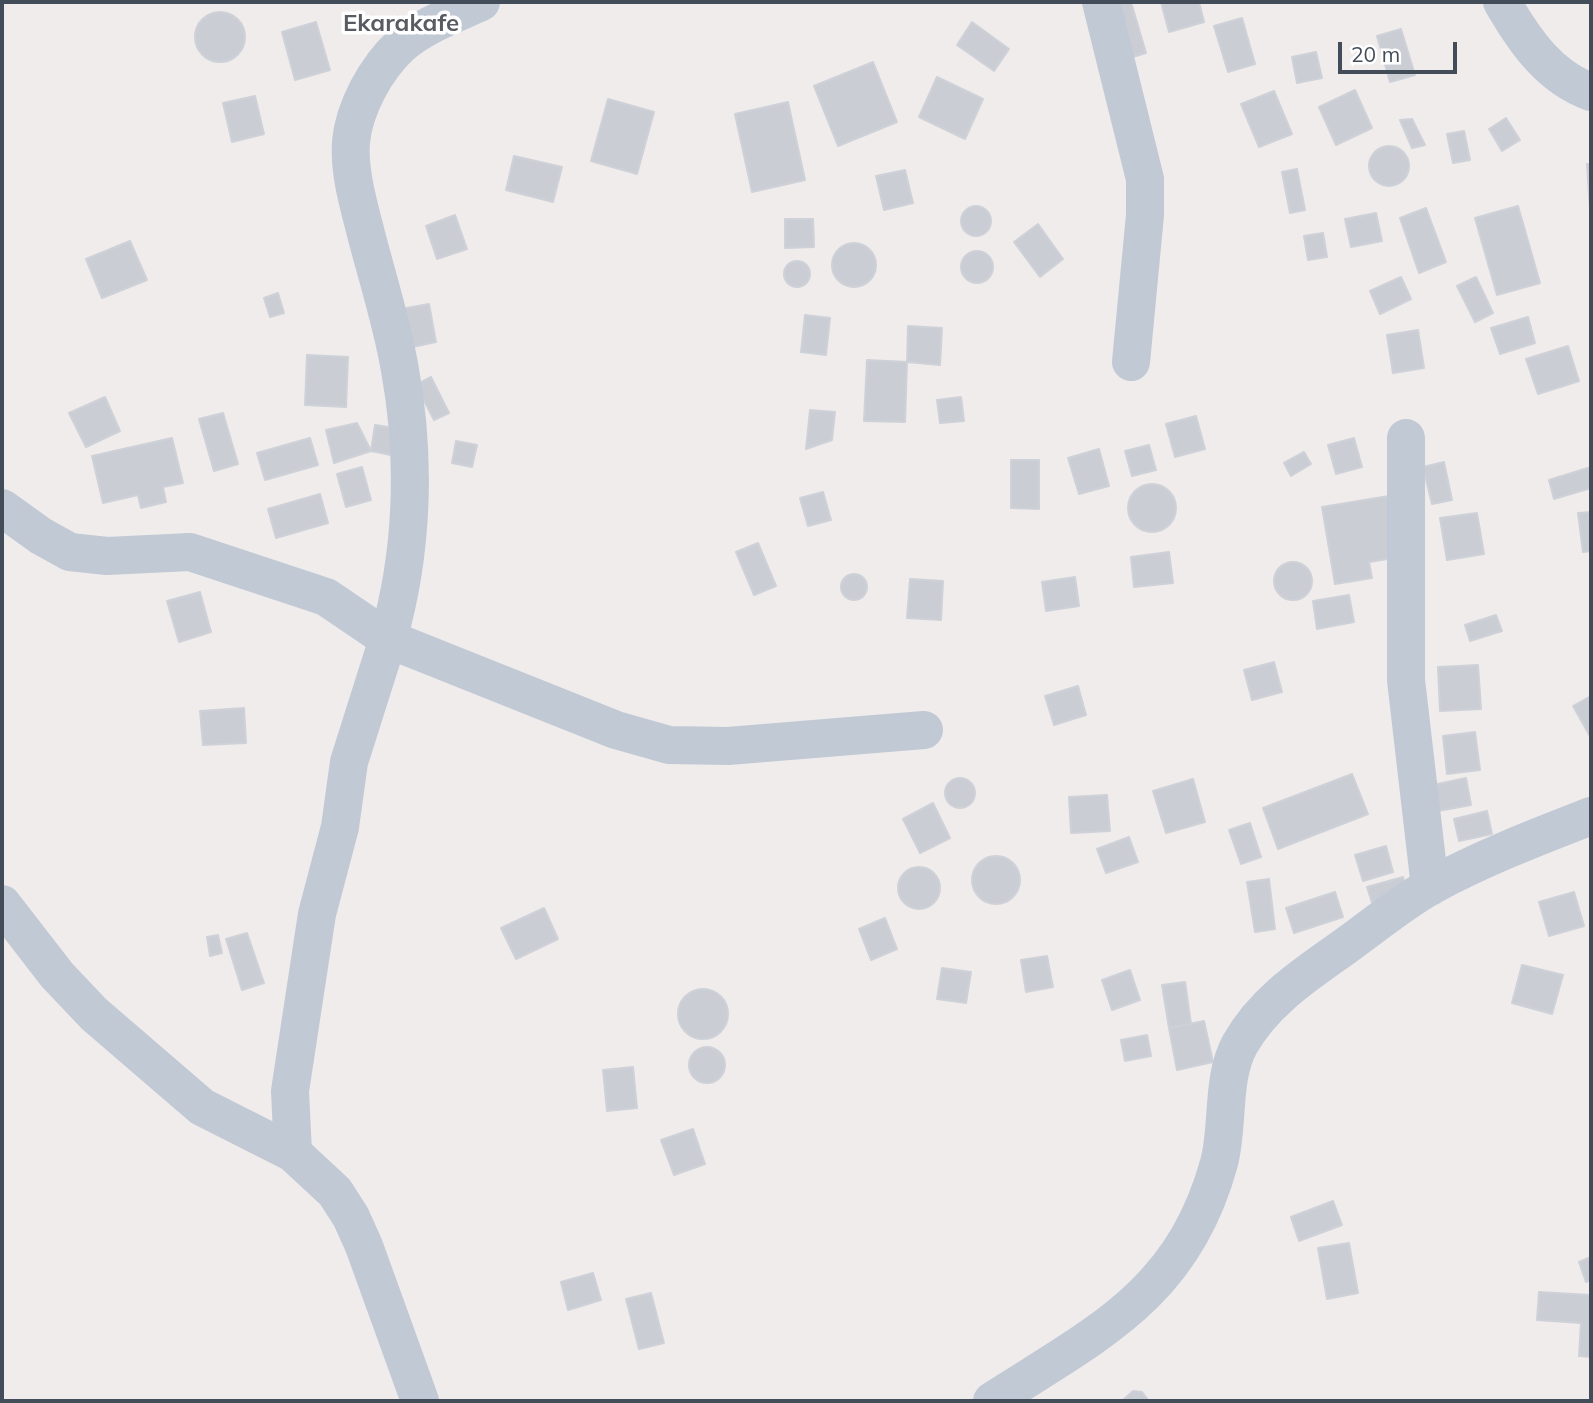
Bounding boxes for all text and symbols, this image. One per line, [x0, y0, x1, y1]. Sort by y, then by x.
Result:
district label: Ekarakafe [343, 10, 459, 38]
scale bar [1341, 28, 1460, 72]
text: 20 m [1351, 41, 1400, 67]

